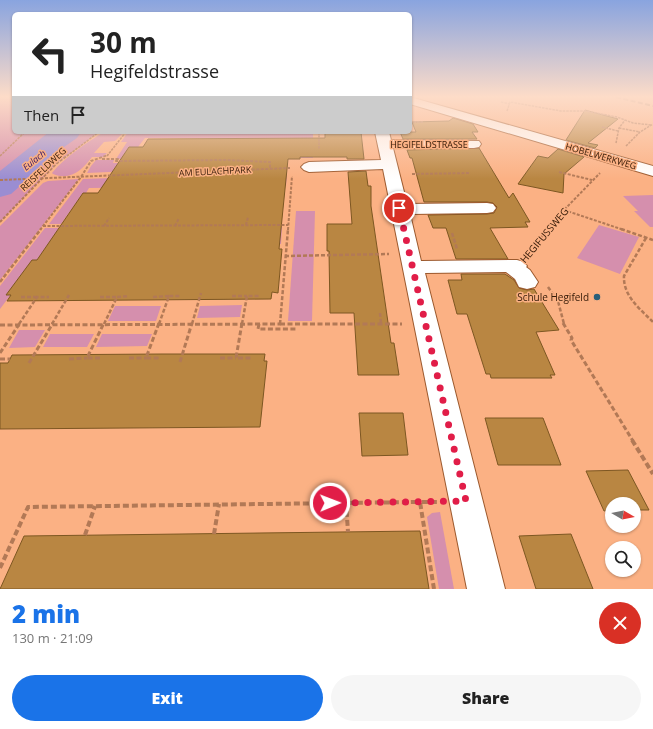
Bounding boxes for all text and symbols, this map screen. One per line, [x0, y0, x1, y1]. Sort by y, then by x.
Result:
text: 30 m [90, 23, 157, 61]
icon: left [24, 28, 76, 80]
text: Hegifeldstrasse [90, 59, 219, 83]
icon: arrive [67, 104, 89, 126]
text: Then [24, 105, 59, 125]
street label: HEGIFELDSTRASSE [390, 138, 468, 151]
street label: HOBELWERKWEG [564, 140, 638, 172]
street label: REISFELDWEG [17, 144, 69, 194]
water label: Eulach [20, 147, 48, 173]
street label: AM EULACHPARK [178, 163, 252, 179]
pin [382, 191, 416, 225]
icon: arrive [388, 197, 410, 219]
street label: HEGIFUSSWEG [517, 204, 571, 266]
place label: Schule Hegifeld [517, 290, 589, 304]
marker: Schule Hegifeld [592, 292, 602, 302]
position arrow [309, 482, 351, 524]
north arrow [605, 497, 641, 533]
map controls [605, 497, 641, 577]
button: search [605, 541, 641, 577]
text: 2 min [12, 597, 80, 630]
button: close [599, 602, 641, 644]
text: 130 m · 21:09 [12, 629, 93, 647]
button: Exit [12, 675, 323, 721]
button: Share [331, 675, 641, 721]

